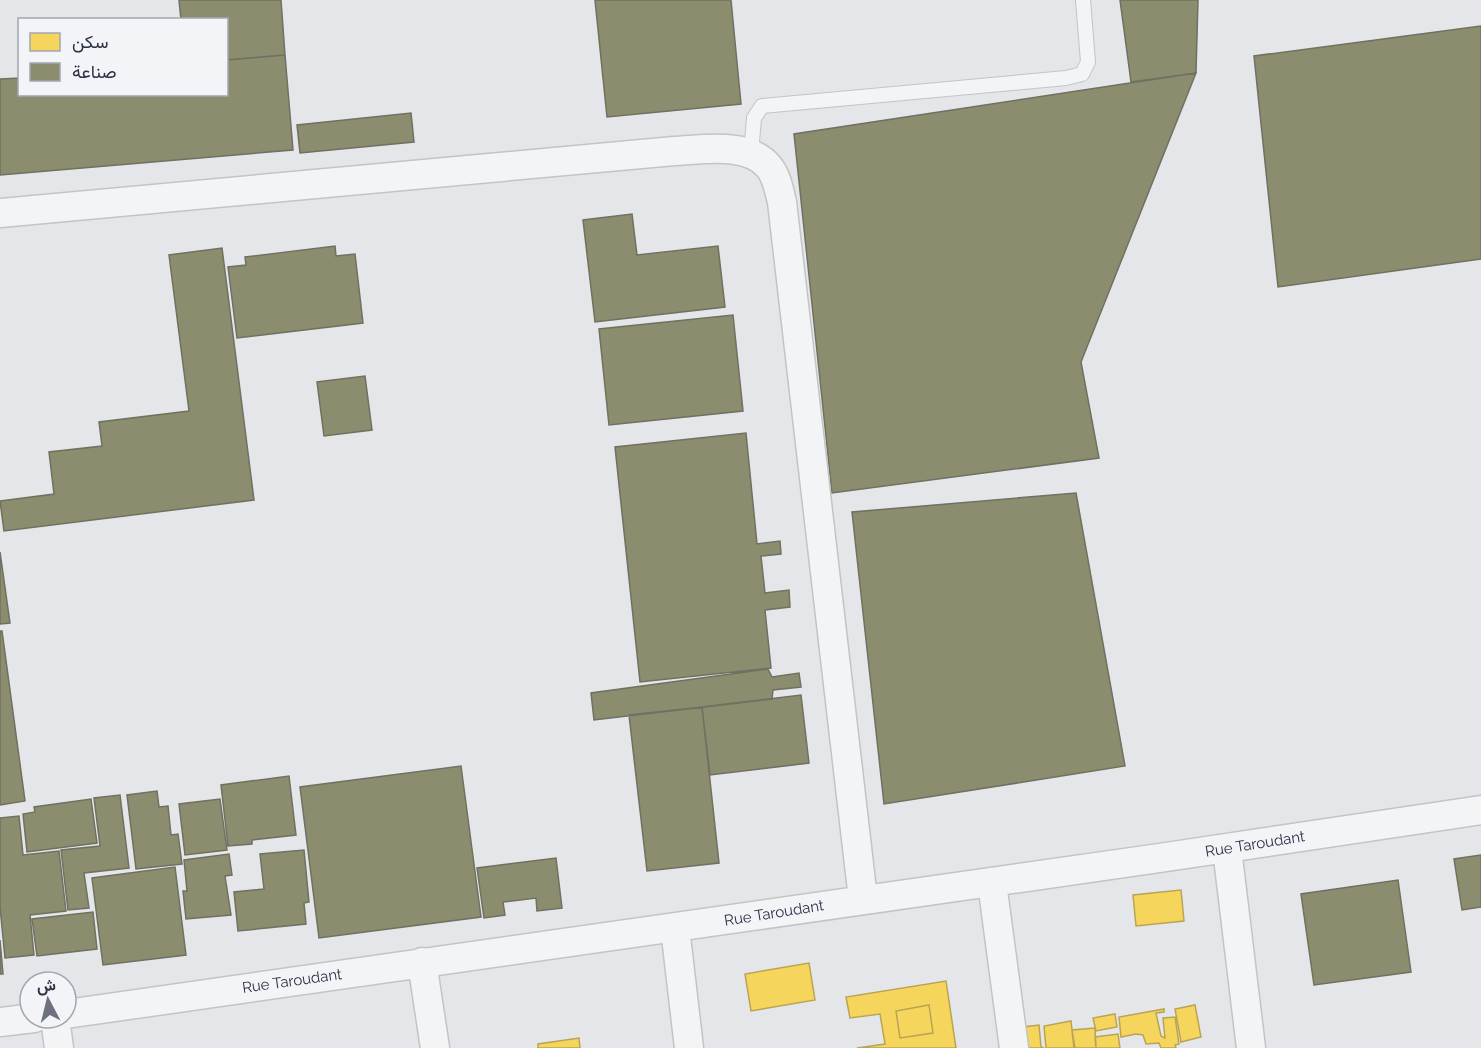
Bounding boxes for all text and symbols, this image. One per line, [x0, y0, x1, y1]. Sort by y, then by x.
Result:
legend [18, 18, 228, 96]
text: سكن [72, 31, 108, 53]
text: صناعة [72, 61, 117, 82]
street label: Rue Taroudant [1204, 827, 1306, 861]
street label: Rue Taroudant [723, 896, 825, 930]
street label: Rue Taroudant [241, 965, 343, 997]
north arrow [18, 970, 78, 1030]
text: ش [36, 975, 57, 996]

